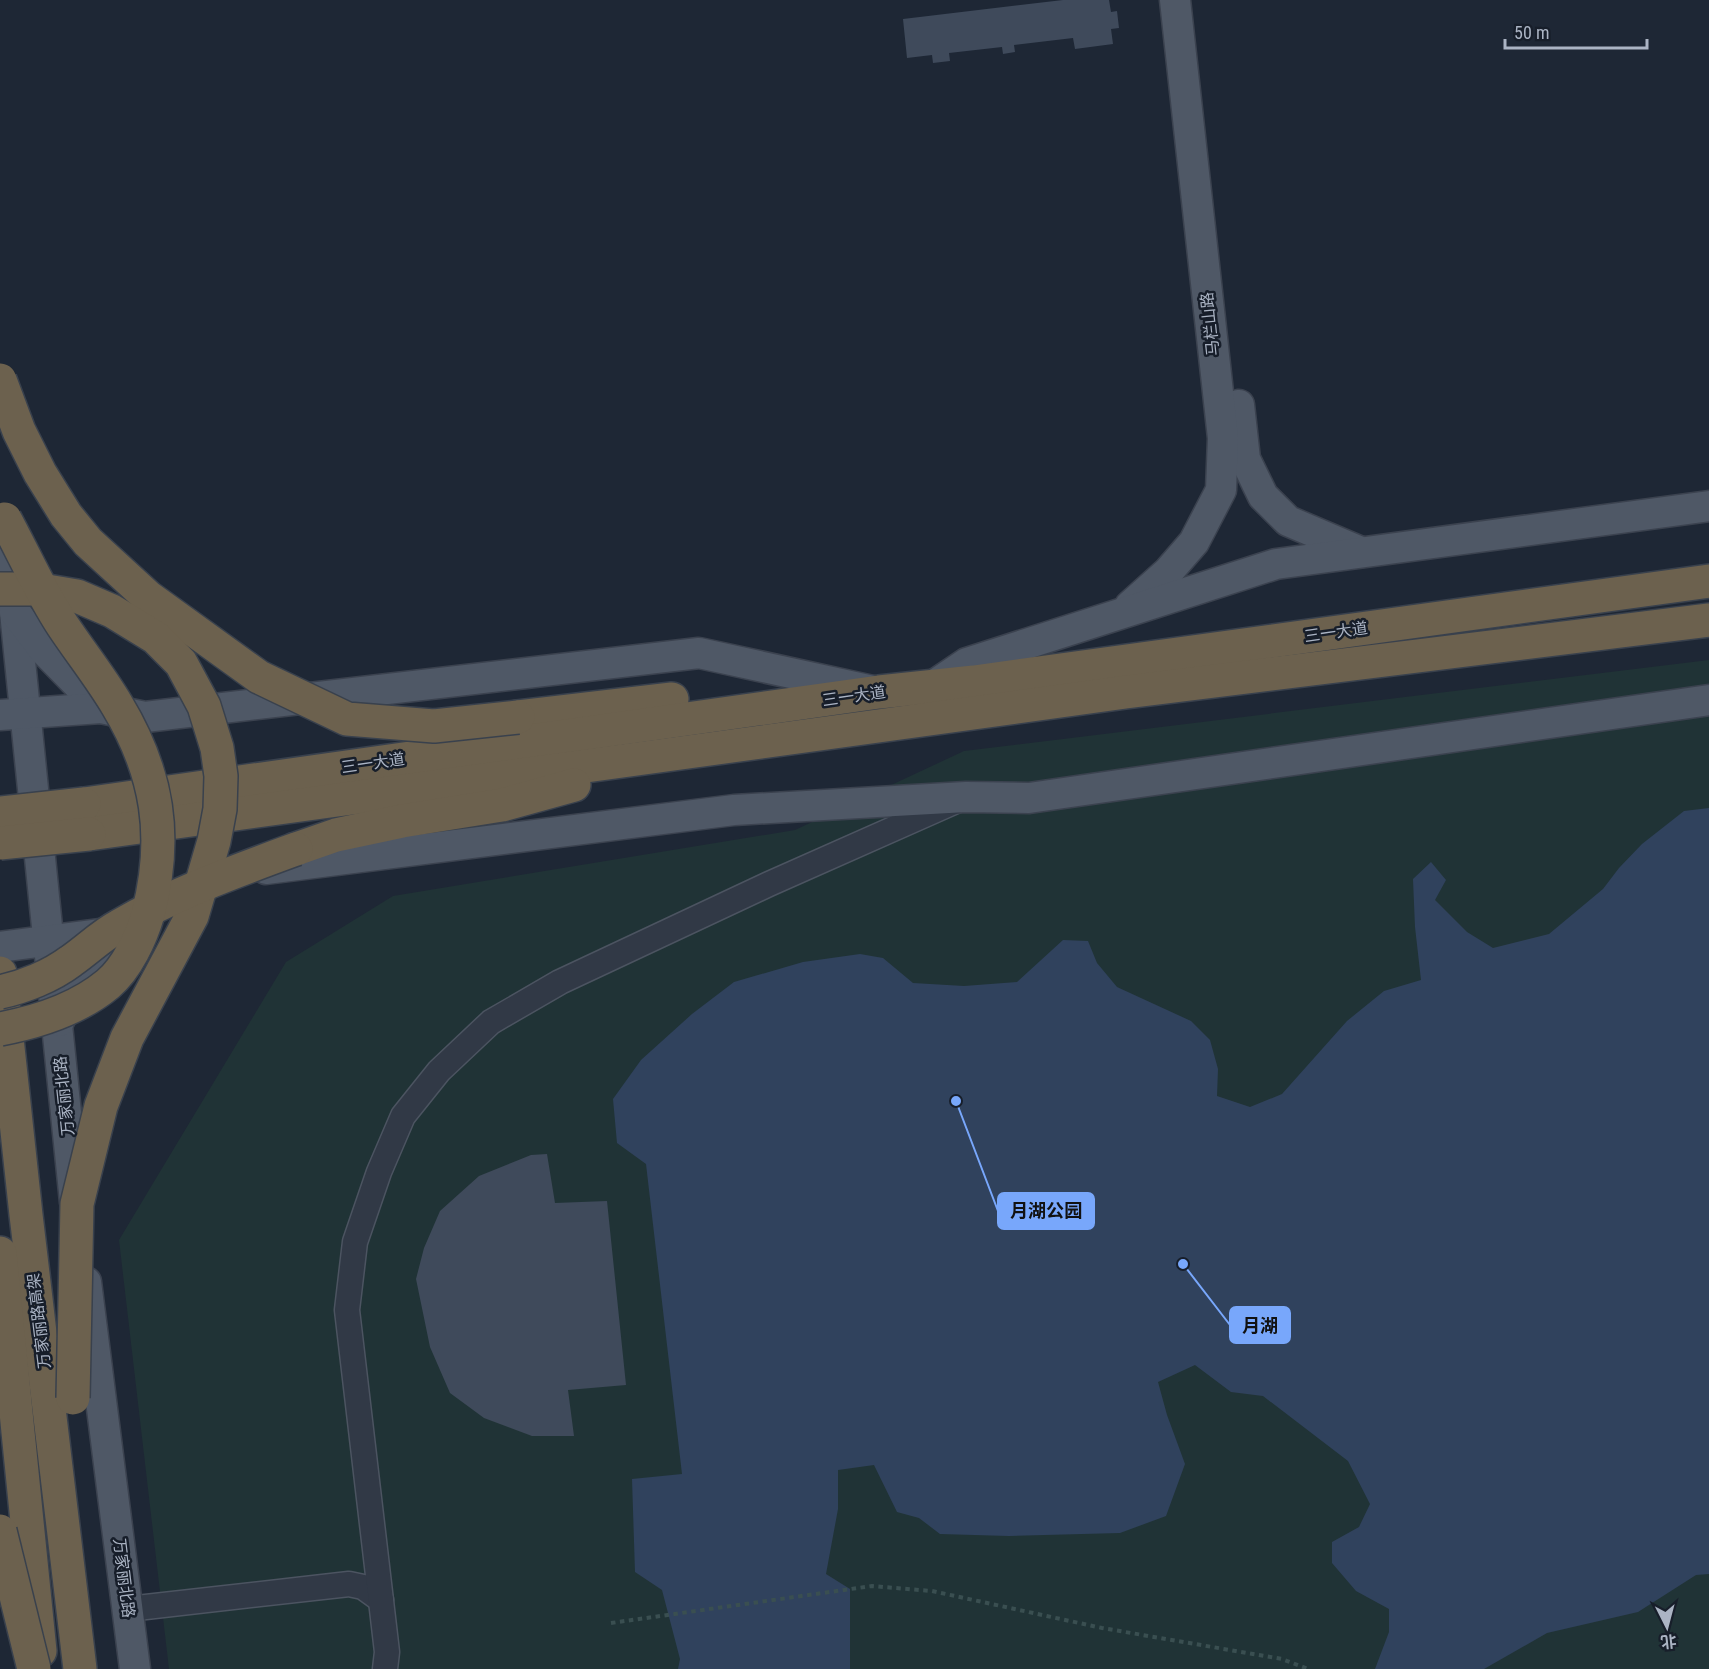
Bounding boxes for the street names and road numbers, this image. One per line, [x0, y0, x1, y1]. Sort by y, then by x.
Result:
street label: 马栏山路 [1197, 291, 1223, 357]
street label: 三一大道 [1303, 618, 1369, 646]
street label: 三一大道 [821, 682, 887, 710]
street label: 三一大道 [340, 749, 406, 777]
street label: 万家丽北路 [50, 1055, 78, 1137]
street label: 万家丽路高架 [24, 1272, 54, 1370]
street label: 万家丽北路 [110, 1537, 138, 1619]

